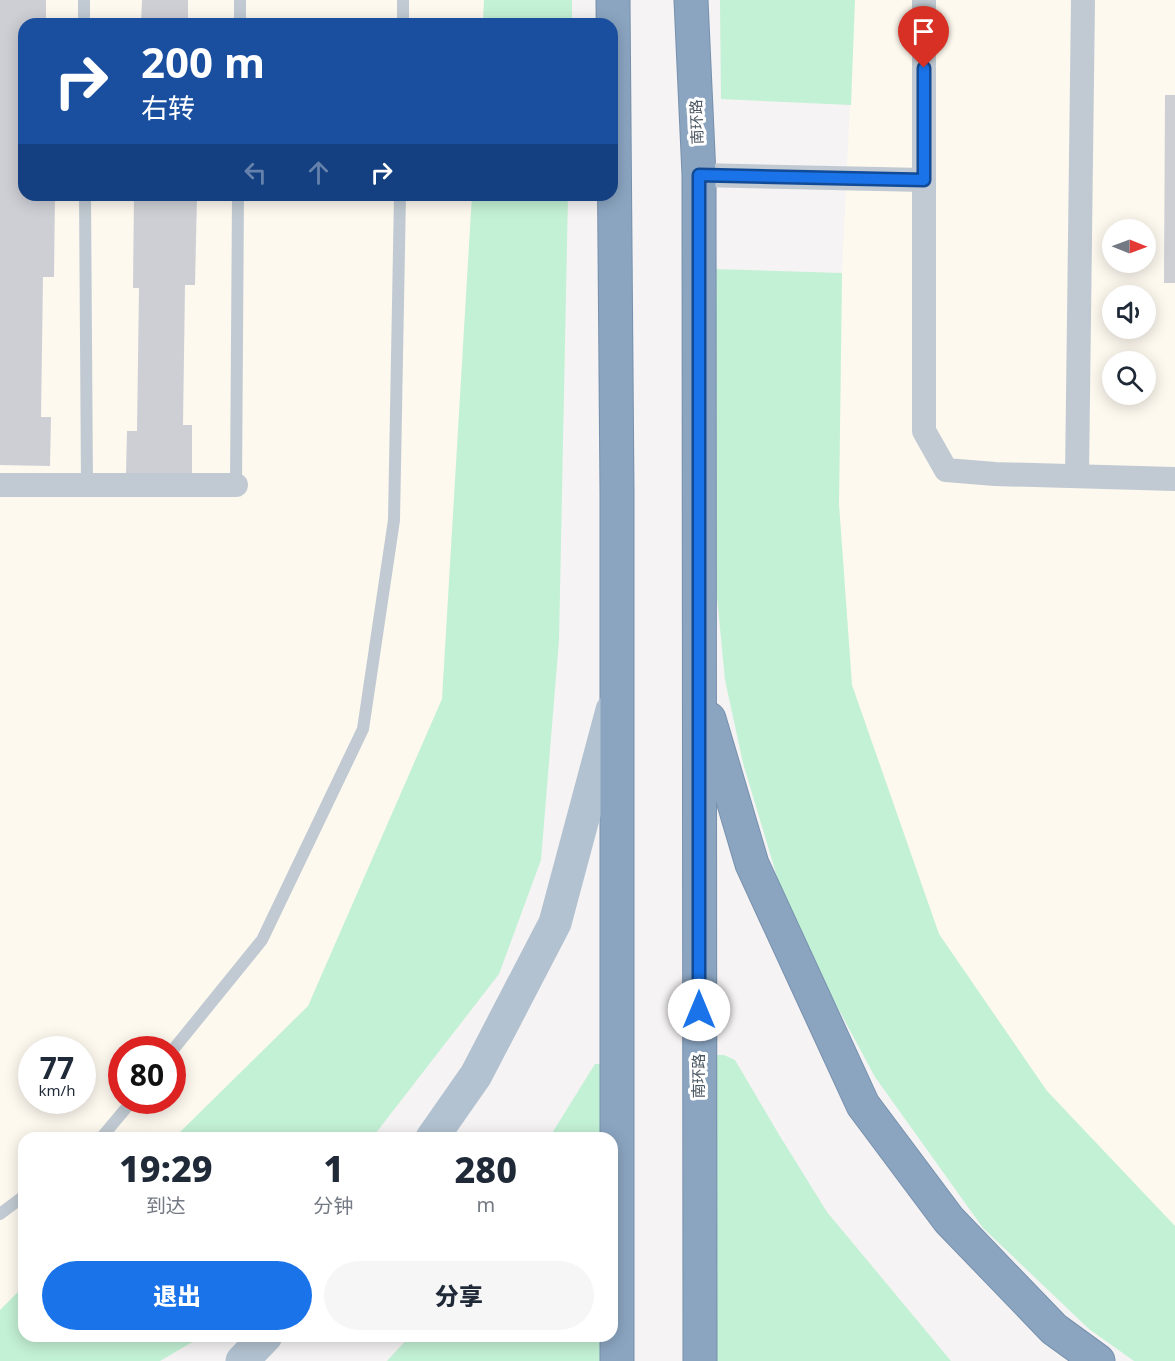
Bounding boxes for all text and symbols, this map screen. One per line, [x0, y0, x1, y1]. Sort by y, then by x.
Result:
pin [898, 6, 949, 68]
icon: arrive [907, 15, 940, 48]
text: 200 m [141, 33, 265, 90]
icon: right [42, 42, 120, 120]
text: 右转 [141, 89, 195, 126]
street label: 南环路 [685, 99, 707, 145]
icon: left [239, 156, 272, 189]
icon: ahead [302, 156, 335, 189]
icon: right [365, 156, 398, 189]
north arrow [1102, 219, 1156, 273]
map controls [1102, 219, 1156, 405]
button: sound [1102, 285, 1156, 339]
button: search [1102, 351, 1156, 405]
position arrow [667, 978, 731, 1042]
speed limit sign: 80 [108, 1036, 186, 1114]
text: 77 [40, 1047, 74, 1088]
street label: 南环路 [688, 1053, 708, 1099]
text: km/h [39, 1080, 75, 1100]
text: 19:29 [119, 1144, 213, 1193]
text: 1 [323, 1144, 344, 1193]
text: 280 [455, 1145, 517, 1194]
text: m [476, 1191, 495, 1218]
text: 到达 [146, 1192, 186, 1219]
text: 分钟 [314, 1192, 354, 1219]
button: 退出 [42, 1261, 312, 1330]
button: 分享 [324, 1261, 594, 1330]

